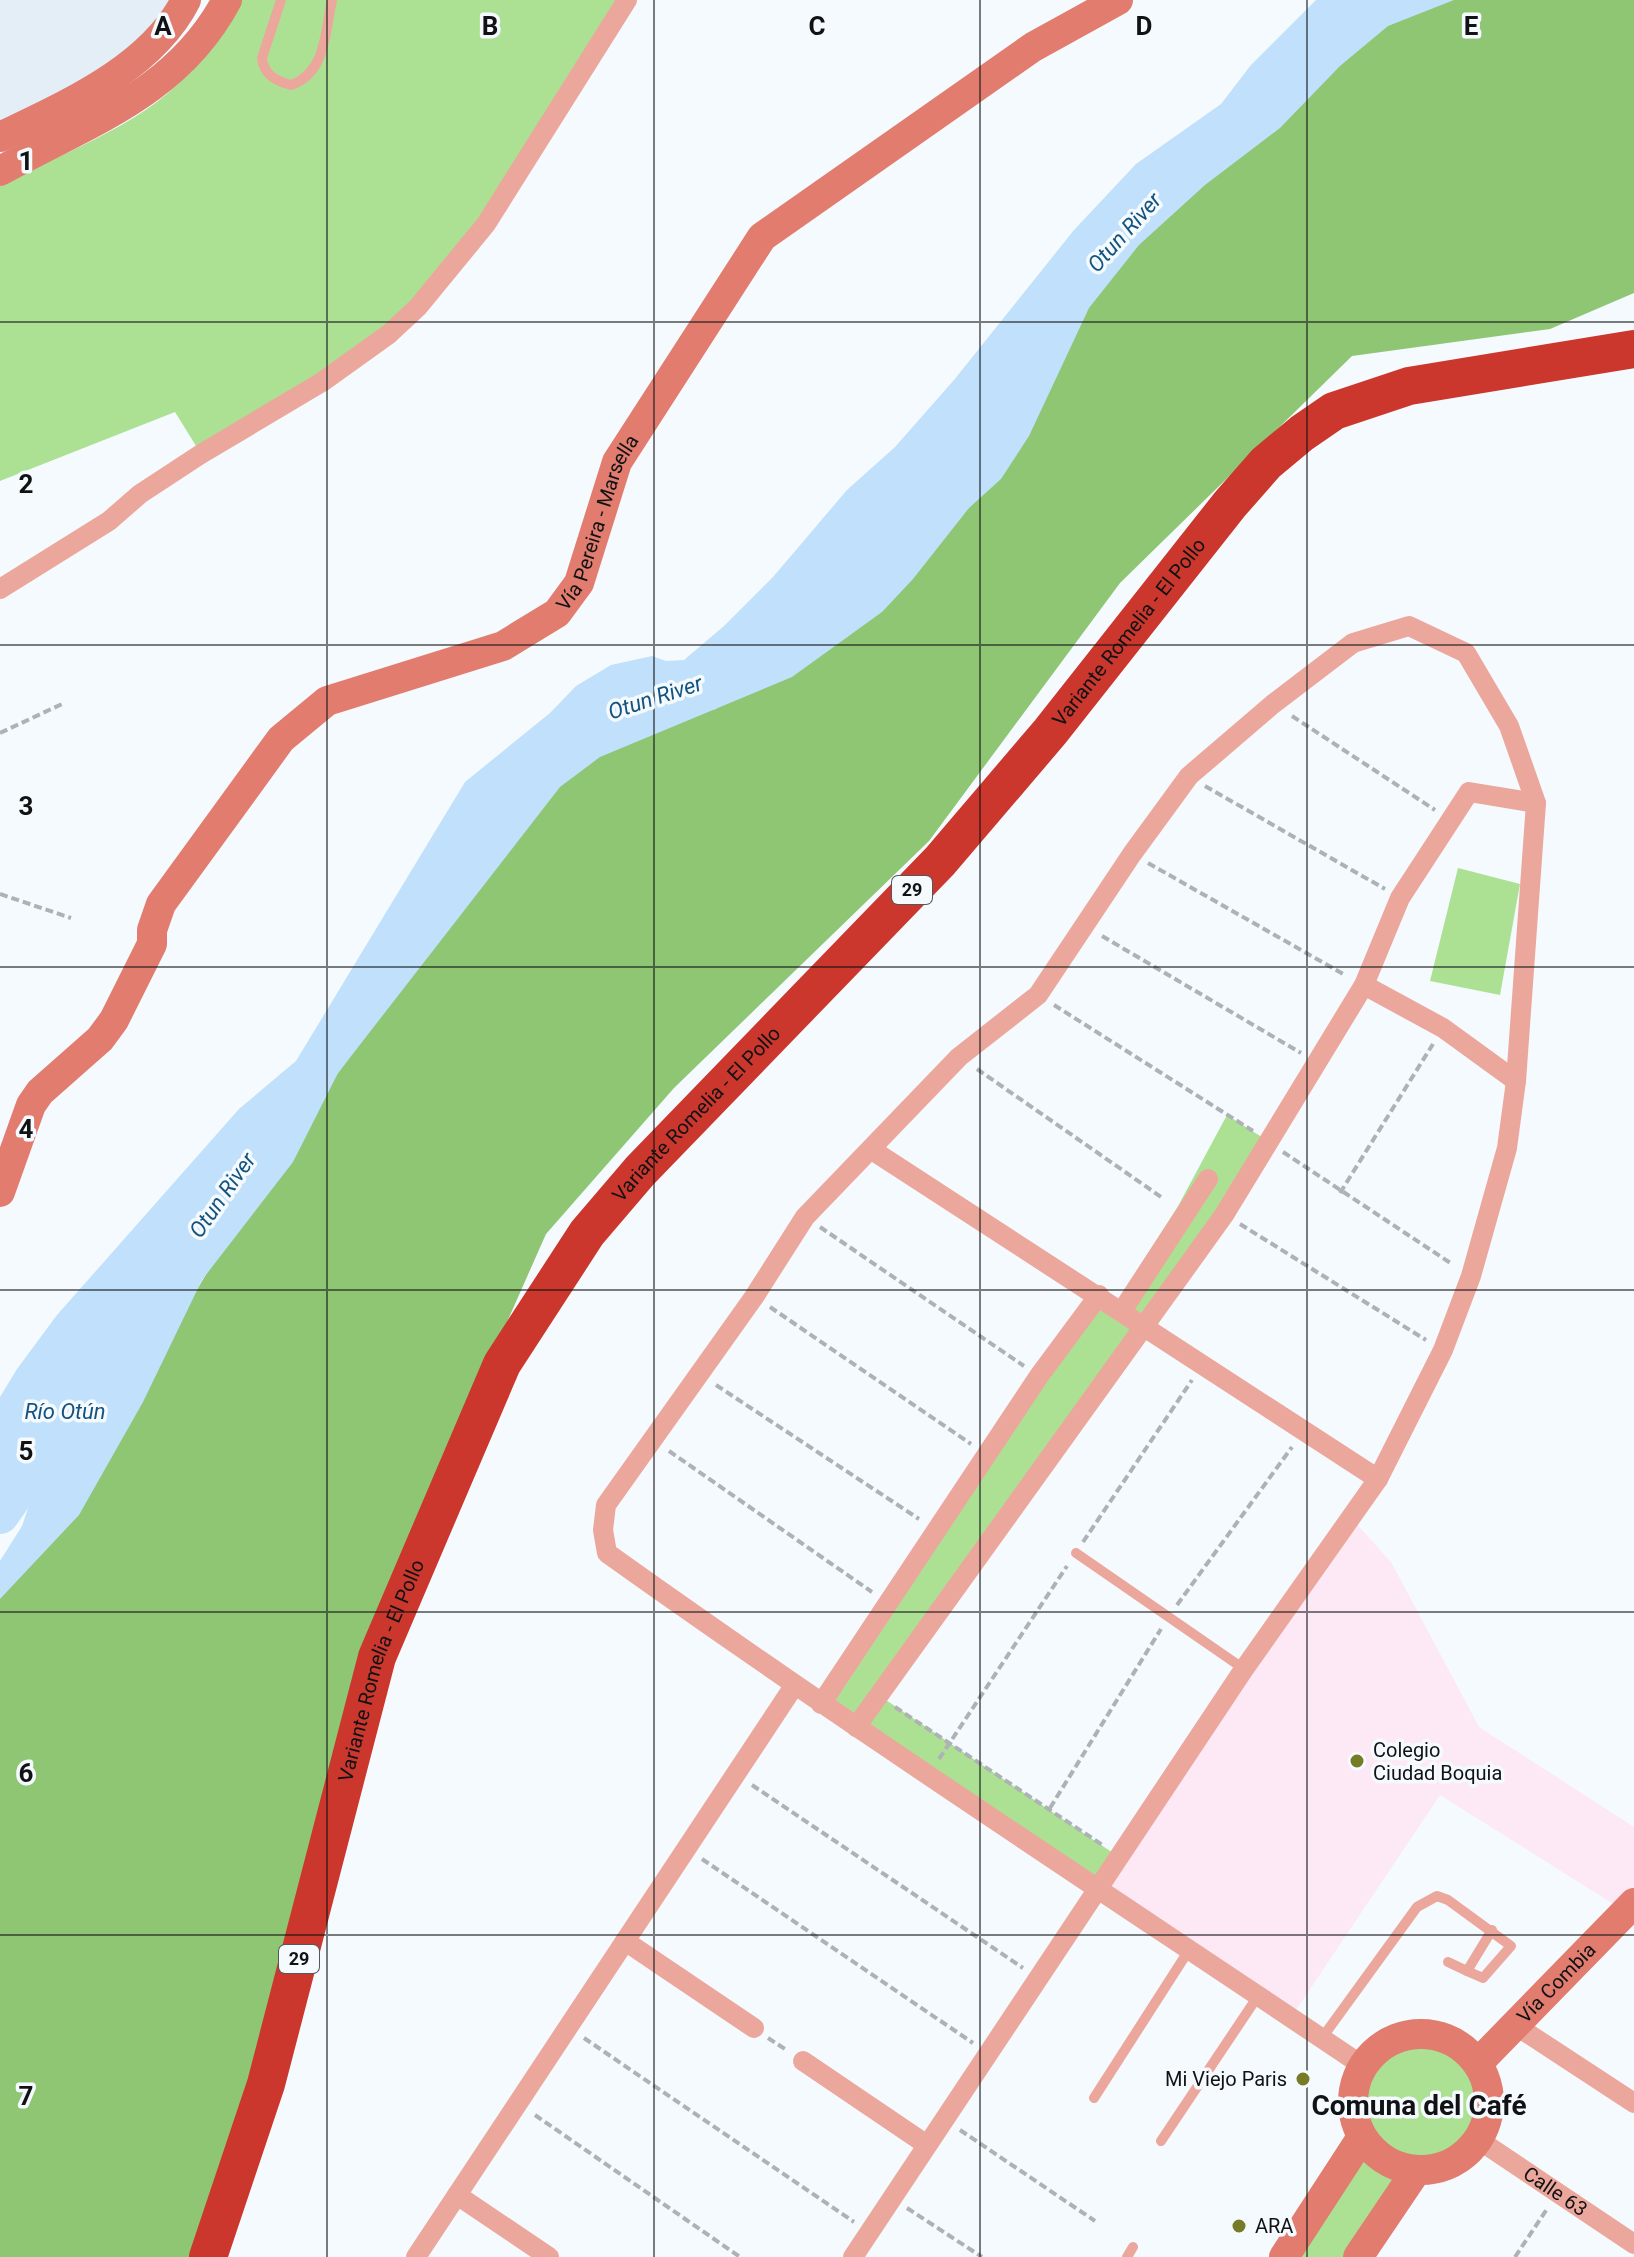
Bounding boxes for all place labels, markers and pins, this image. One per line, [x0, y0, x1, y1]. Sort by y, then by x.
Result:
place label: Colegio Ciudad Boquia [1373, 1738, 1502, 1785]
marker: Colegio Ciudad Boquia [1348, 1752, 1366, 1770]
place label: Mi Viejo Paris [1165, 2067, 1287, 2091]
marker: Mi Viejo Paris [1294, 2070, 1312, 2088]
place label: ARA [1255, 2214, 1293, 2238]
marker: ARA [1230, 2217, 1248, 2235]

